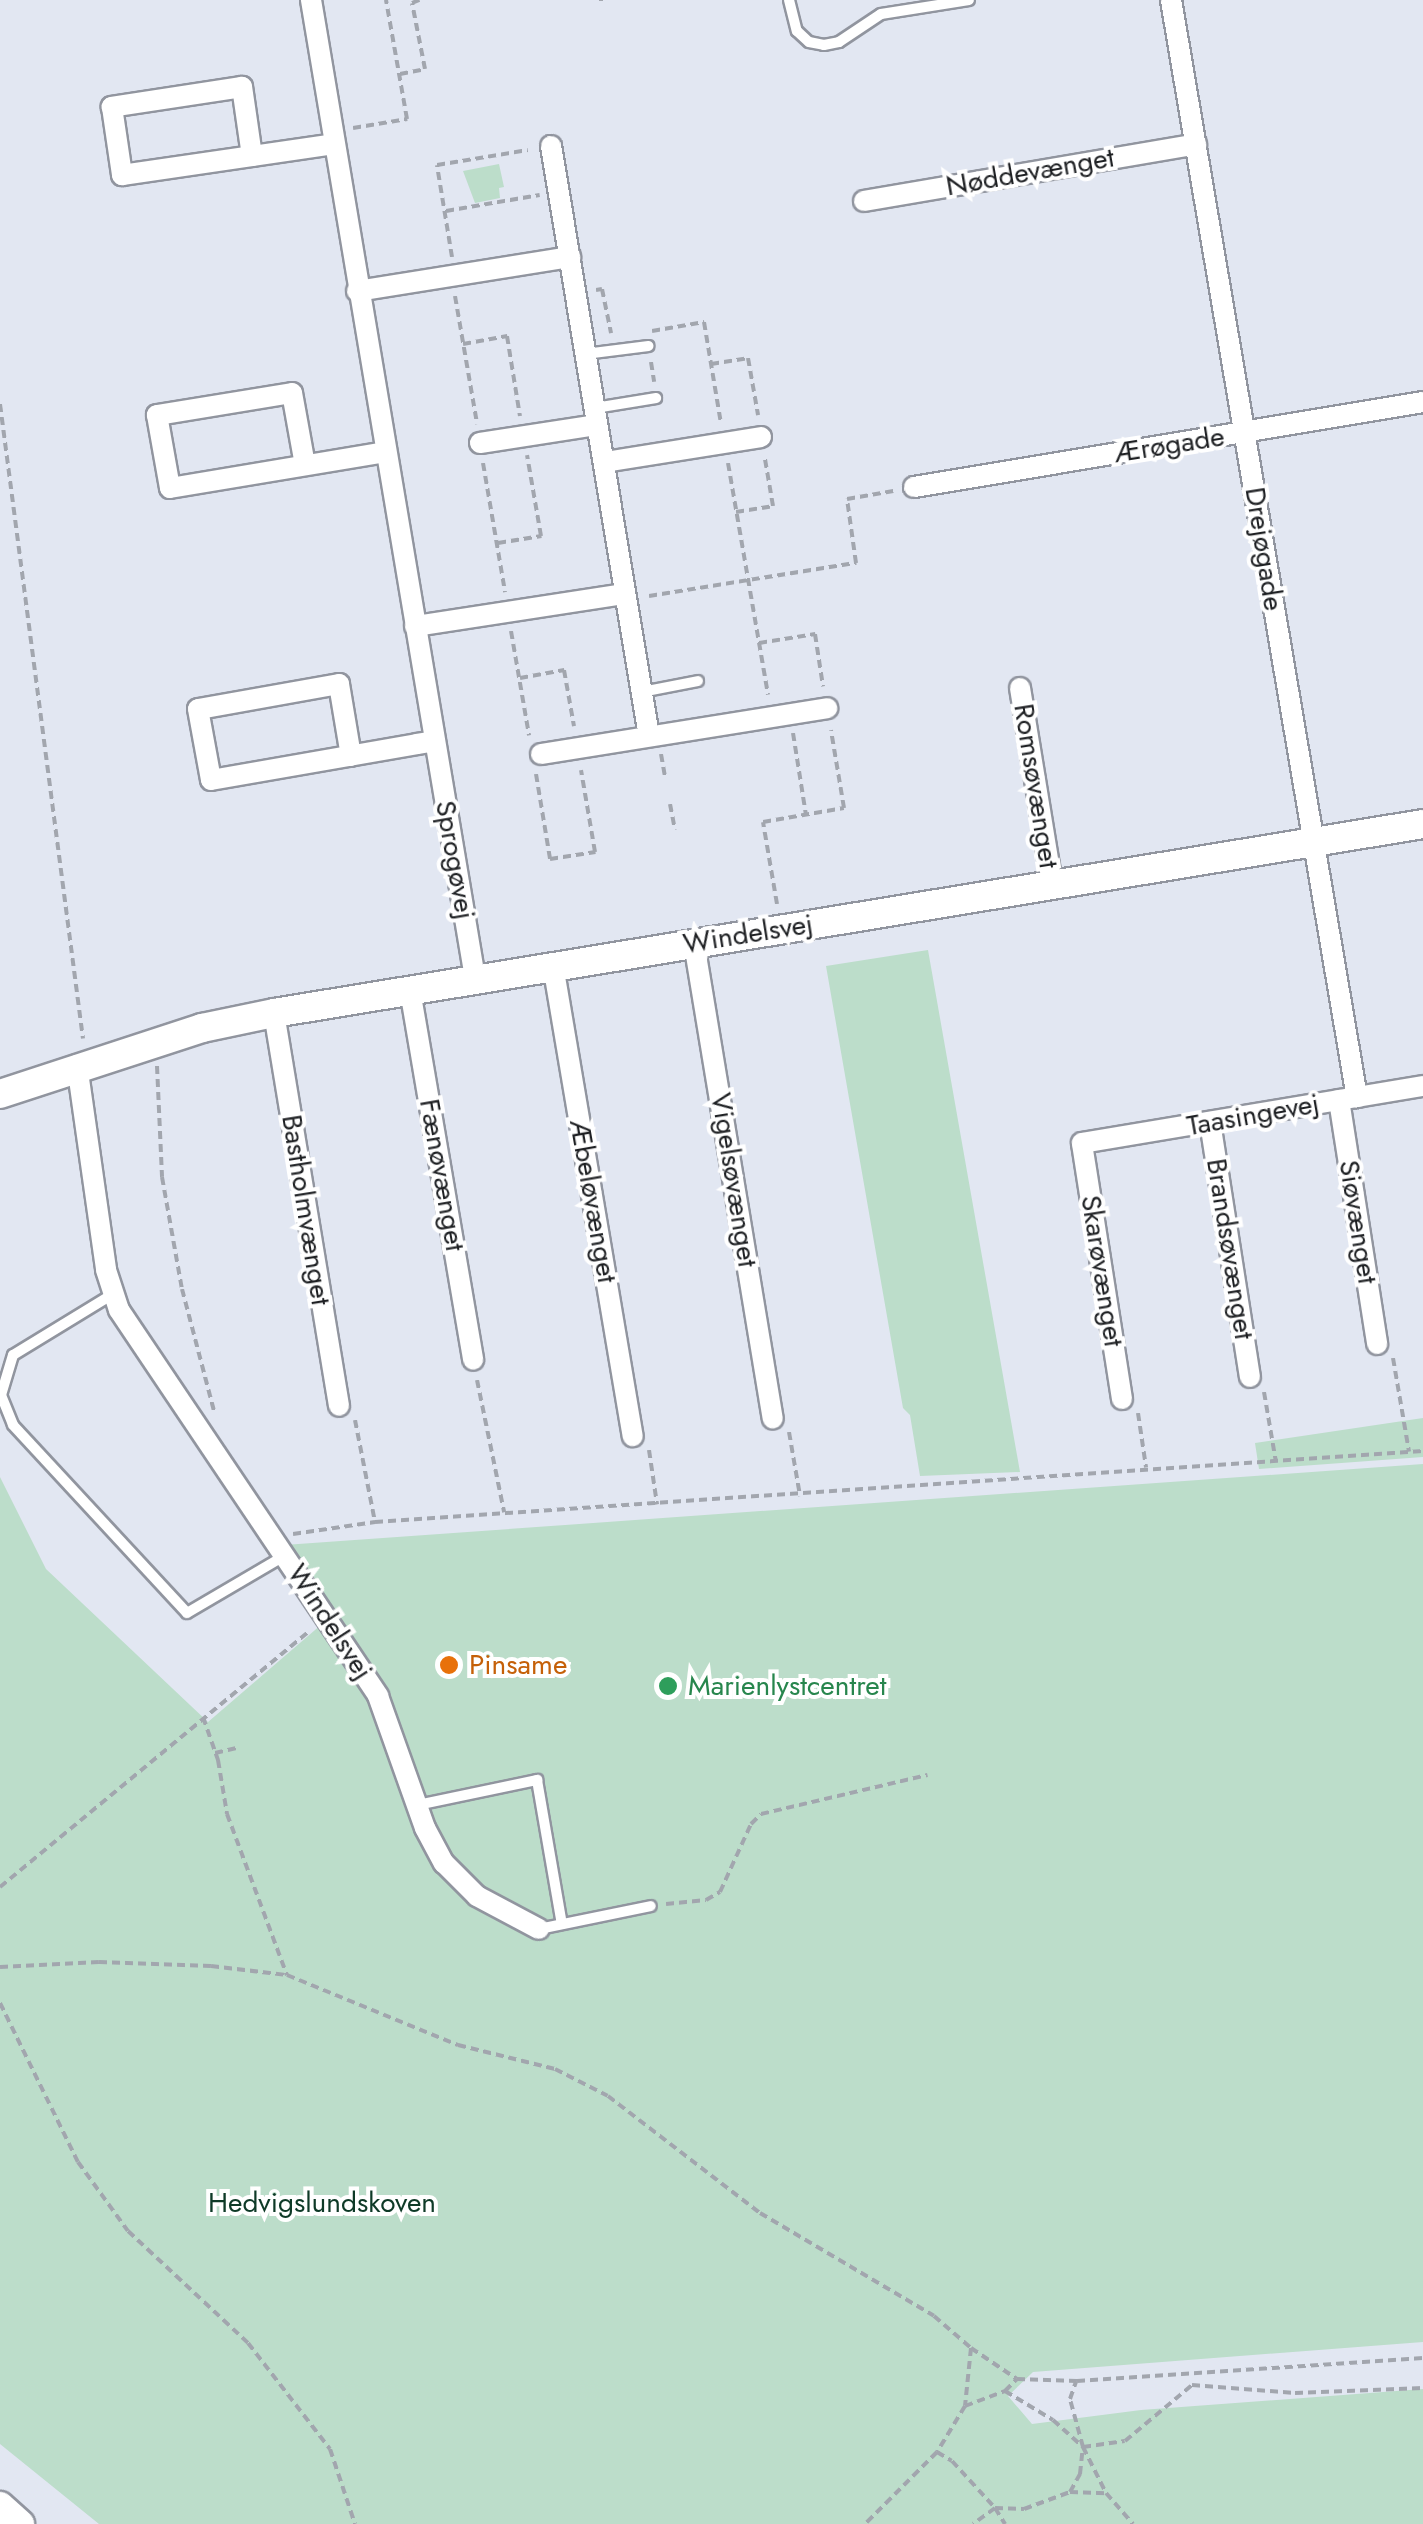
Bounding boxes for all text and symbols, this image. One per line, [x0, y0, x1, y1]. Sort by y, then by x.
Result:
street label: Nøddevænget [943, 141, 1117, 203]
street label: Ærøgade [1111, 420, 1227, 470]
street label: Drejøgade [1238, 485, 1290, 613]
street label: Romsøvænget [1006, 701, 1066, 871]
street label: Sprogøvej [428, 798, 482, 922]
street label: Windelsvej [681, 907, 815, 961]
street label: Taasingevej [1184, 1087, 1322, 1143]
street label: Vigelsøvænget [704, 1090, 764, 1270]
street label: Fænøvænget [412, 1096, 472, 1254]
street label: Bastholmvænget [274, 1112, 338, 1308]
street label: Æbeløvænget [562, 1116, 624, 1286]
street label: Brandsøvænget [1199, 1156, 1261, 1342]
street label: Siøvænget [1332, 1158, 1384, 1286]
street label: Skarøvænget [1073, 1193, 1131, 1349]
street label: Windelsvej [280, 1558, 380, 1686]
place label: Pinsame [469, 1648, 567, 1682]
marker: Pinsame [438, 1654, 460, 1676]
place label: Marienlystcentret [688, 1669, 886, 1703]
marker: Marienlystcentret [657, 1675, 679, 1697]
park label: Hedvigslundskoven [208, 2186, 436, 2220]

